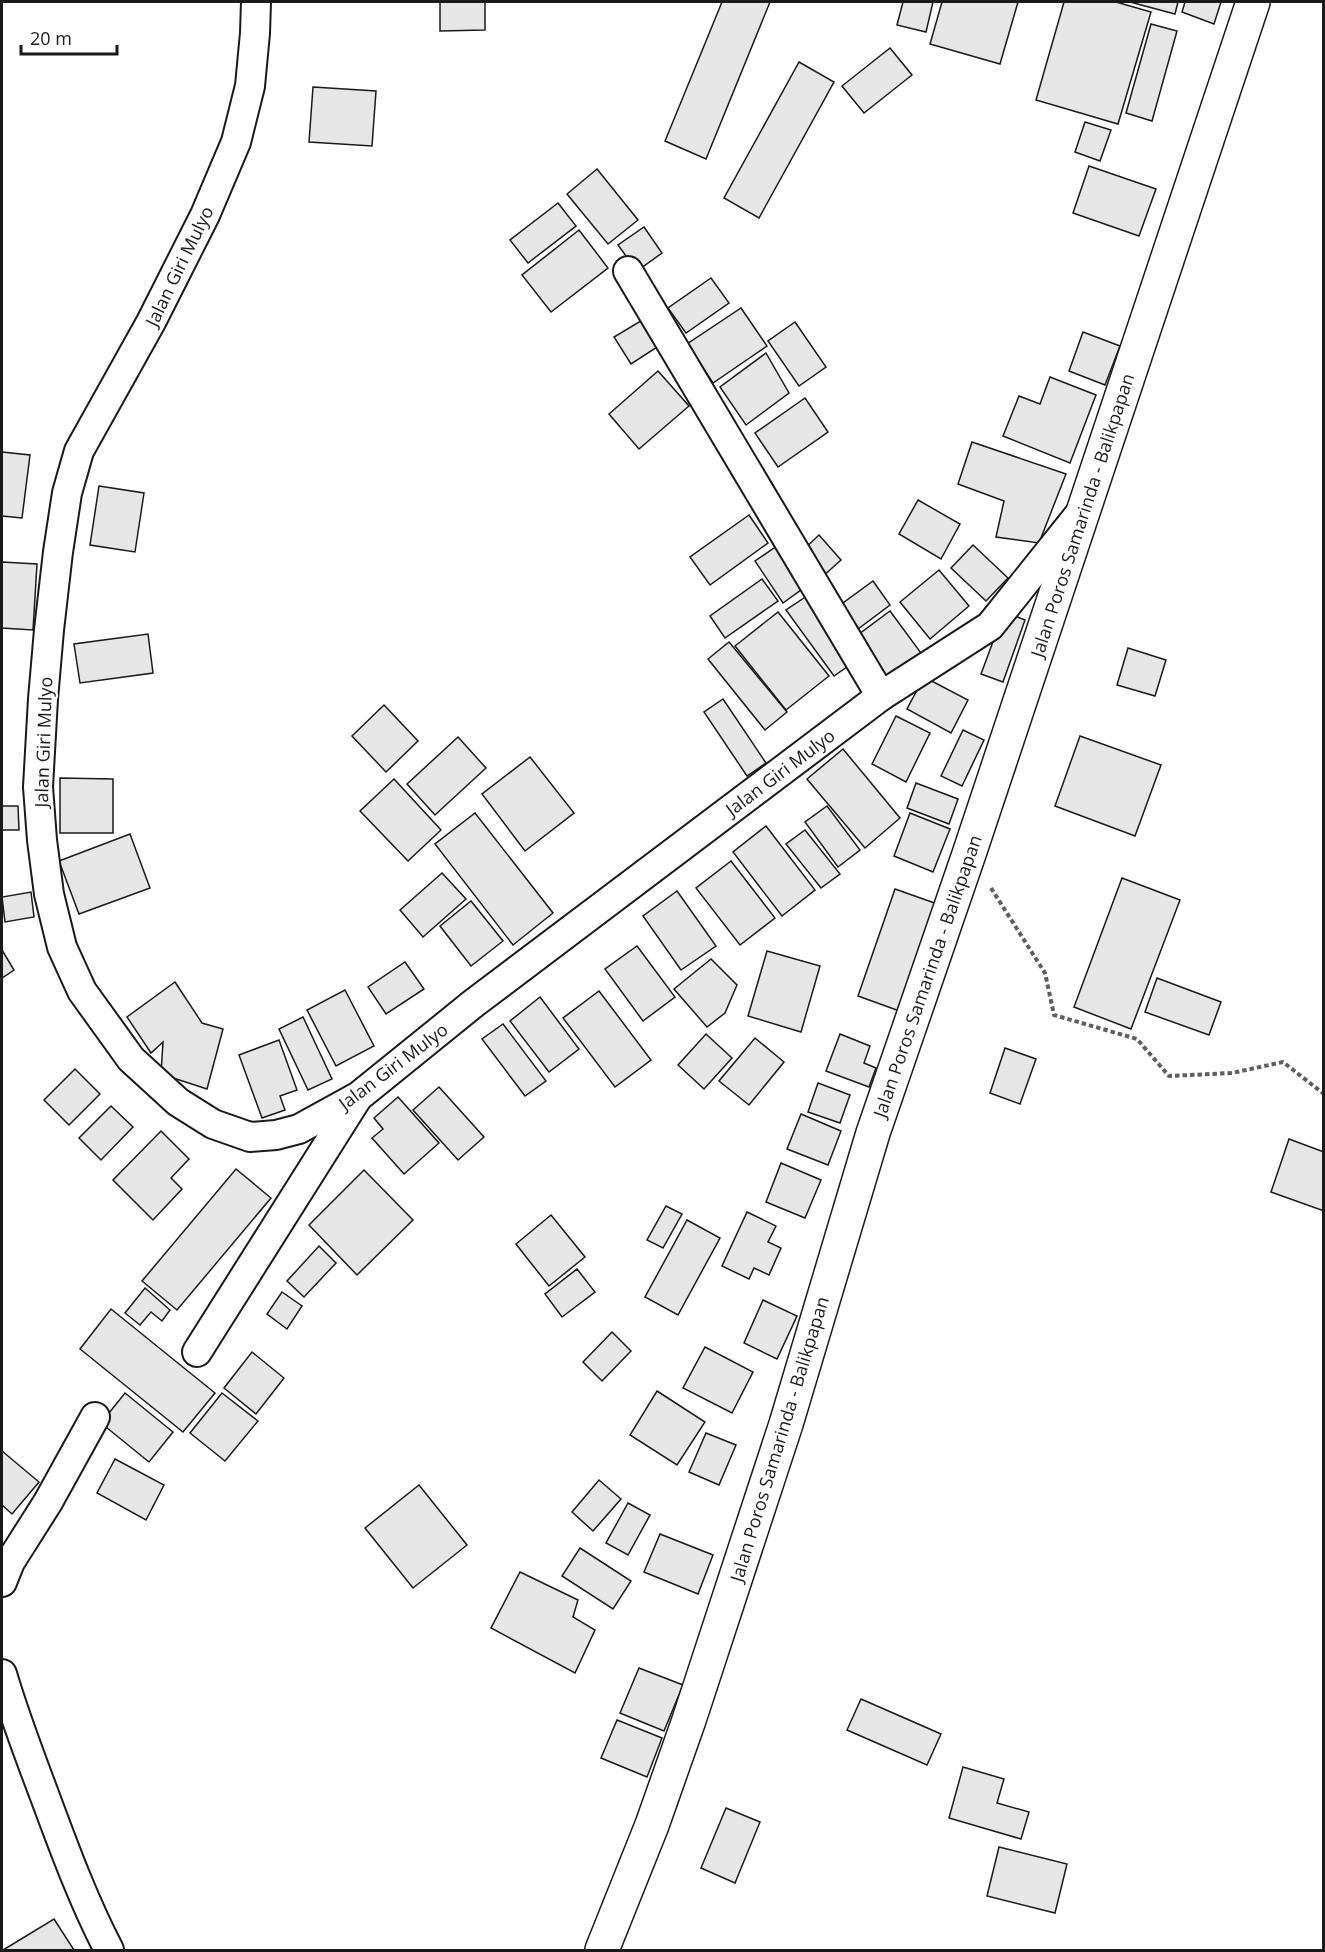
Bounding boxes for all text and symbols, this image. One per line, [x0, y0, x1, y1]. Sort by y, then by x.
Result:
scale bar [21, 18, 117, 56]
text: 20 m [30, 26, 72, 50]
street label: Jalan Giri Mulyo [139, 202, 218, 332]
street label: Jalan Poros Samarinda - Balikpapan [1024, 370, 1139, 662]
street label: Jalan Giri Mulyo [29, 676, 57, 810]
street label: Jalan Giri Mulyo [719, 723, 840, 822]
street label: Jalan Poros Samarinda - Balikpapan [867, 832, 987, 1122]
street label: Jalan Giri Mulyo [332, 1017, 453, 1116]
street label: Jalan Poros Samarinda - Balikpapan [724, 1293, 834, 1586]

